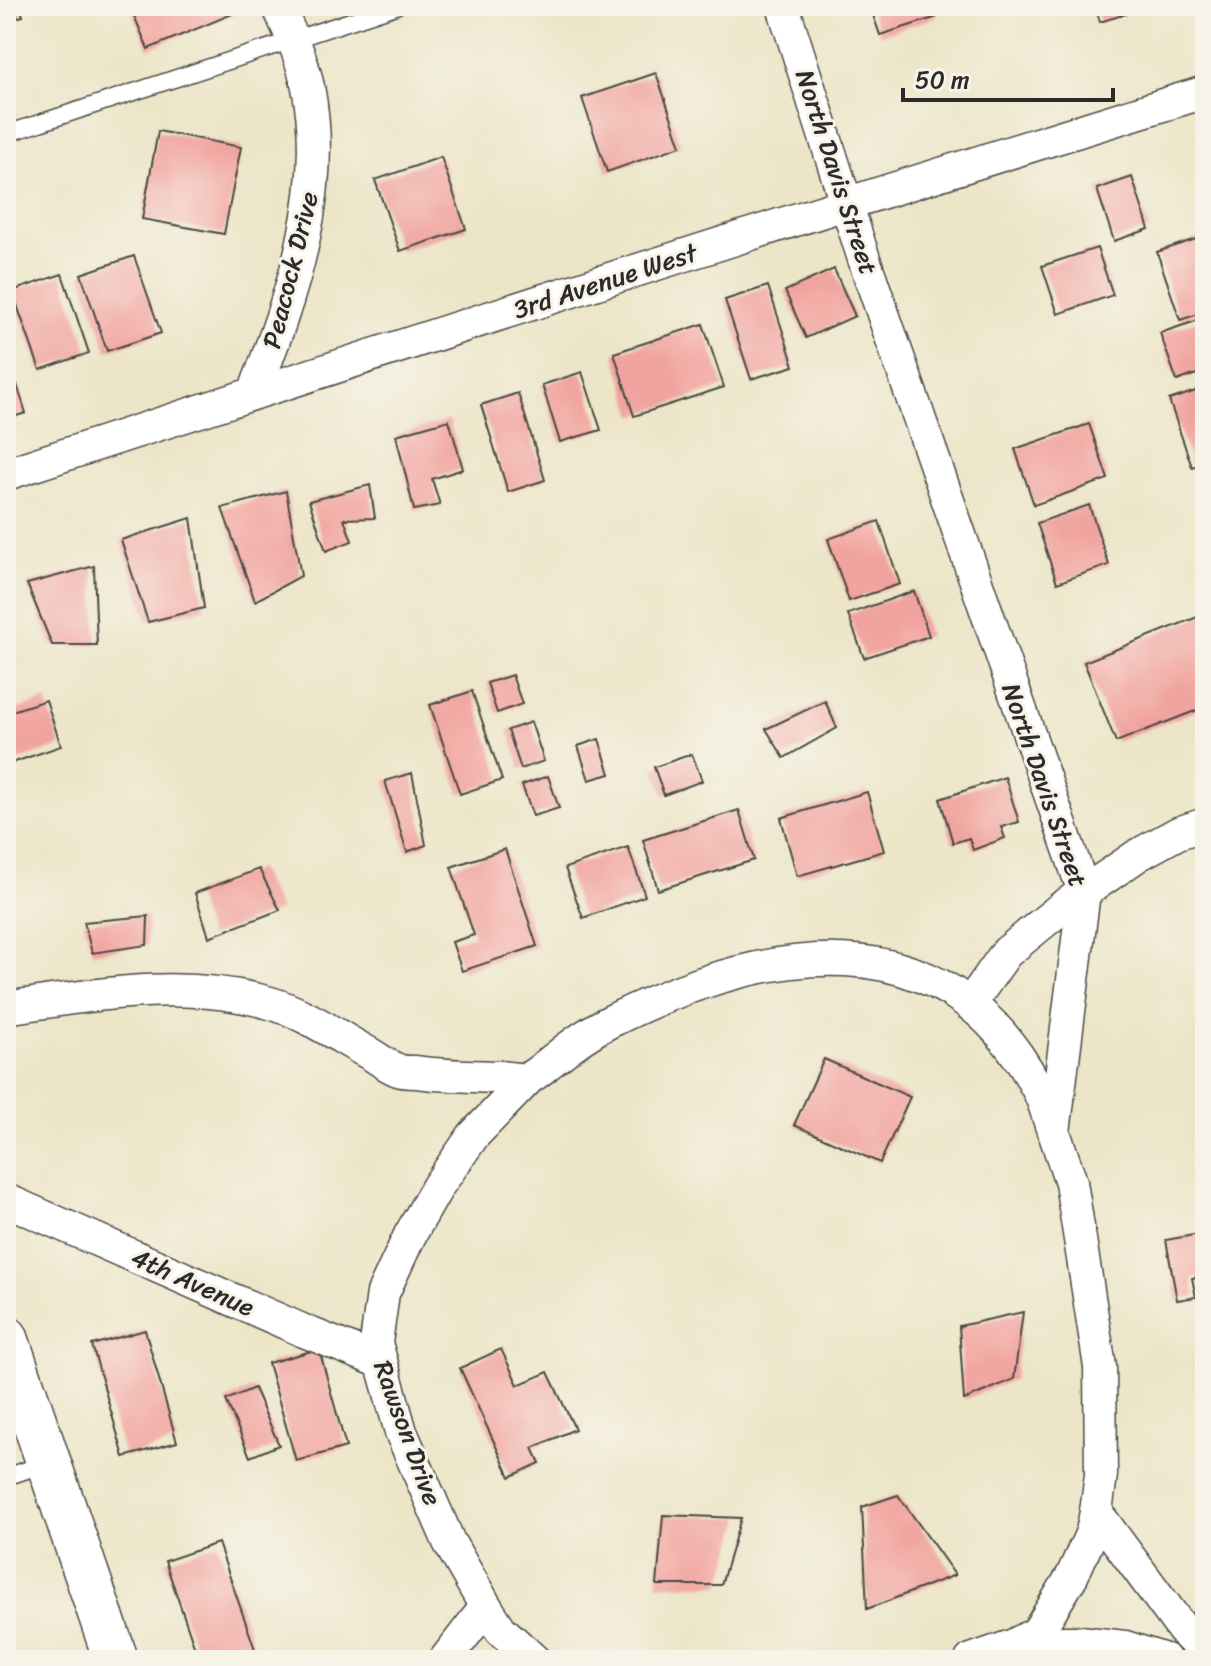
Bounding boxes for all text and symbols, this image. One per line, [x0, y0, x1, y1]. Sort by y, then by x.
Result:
scale bar [903, 52, 1113, 102]
text: 50 m [915, 59, 970, 101]
street label: North Davis Street [782, 63, 892, 281]
street label: Peacock Drive [248, 187, 332, 353]
street label: 3rd Avenue West [507, 229, 704, 332]
street label: North Davis Street [989, 677, 1101, 893]
street label: 4th Avenue [124, 1234, 263, 1330]
street label: Rawson Drive [360, 1354, 456, 1512]

